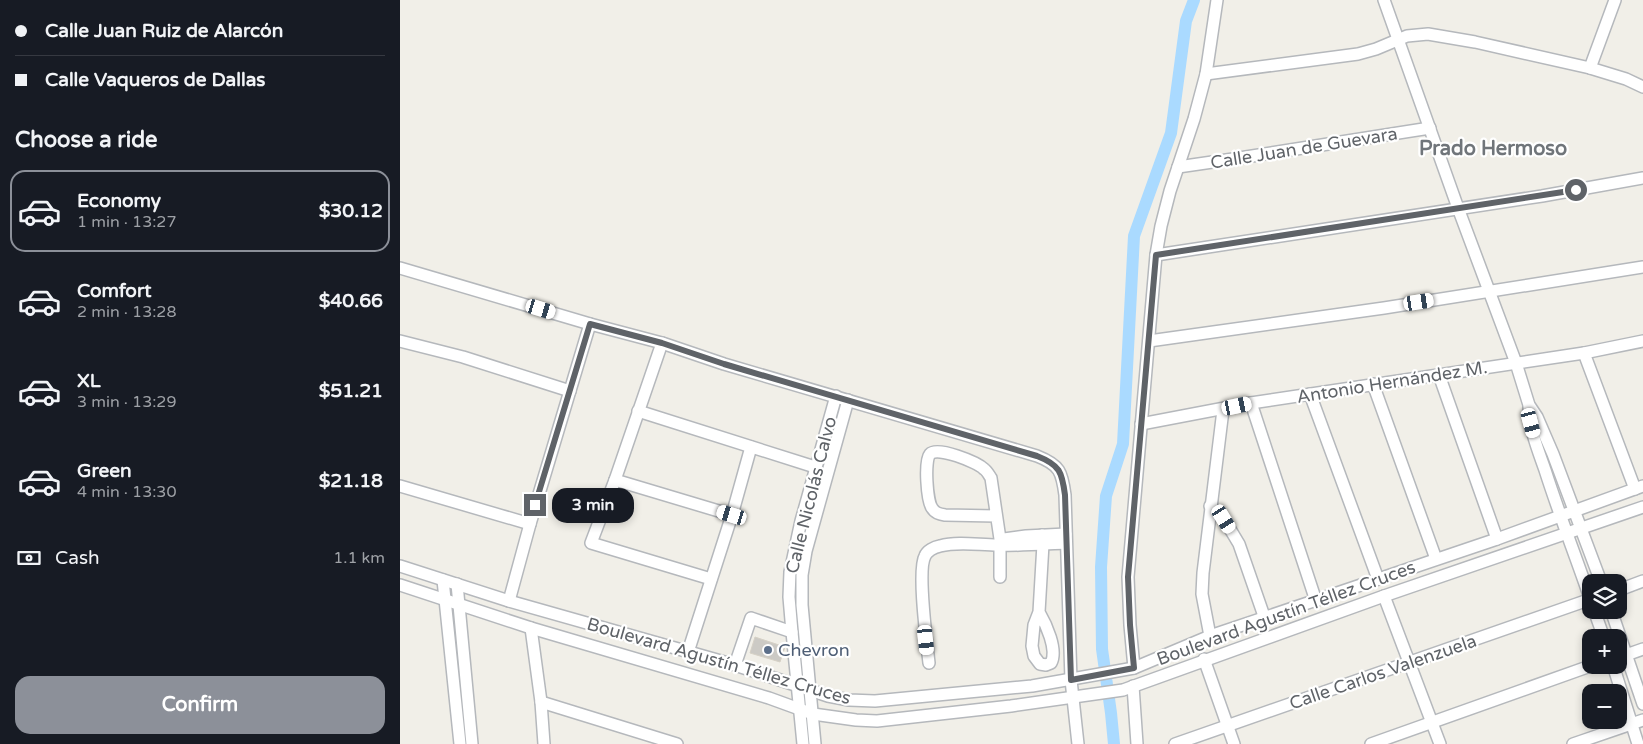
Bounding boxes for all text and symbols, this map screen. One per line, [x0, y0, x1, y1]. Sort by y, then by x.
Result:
text: Calle Juan Ruiz de Alarcón [45, 20, 283, 42]
text: Calle Vaqueros de Dallas [45, 69, 265, 91]
street label: Calle Juan de Guevara [1209, 122, 1399, 174]
text: Choose a ride [15, 127, 158, 153]
district label: Prado Hermoso [1419, 137, 1567, 161]
route start [1565, 179, 1587, 201]
icon: car [17, 189, 62, 234]
text: Economy [77, 190, 161, 212]
text: $30.12 [319, 200, 383, 222]
text: 1 min · 13:27 [77, 212, 176, 232]
icon: car [17, 279, 62, 324]
text: Comfort [77, 280, 151, 302]
text: $40.66 [319, 290, 383, 312]
car [1403, 292, 1434, 312]
car [524, 297, 557, 321]
text: 2 min · 13:28 [77, 302, 176, 322]
street label: Antonio Hernández M. [1295, 356, 1489, 408]
icon: car [17, 369, 62, 414]
text: XL [77, 370, 101, 392]
text: $51.21 [319, 380, 383, 402]
text: 3 min · 13:29 [77, 392, 176, 412]
car [1220, 396, 1253, 416]
car [1519, 407, 1542, 439]
street label: Calle Nicolás Calvo [781, 414, 841, 576]
icon: car [17, 459, 62, 504]
text: Green [77, 460, 131, 482]
text: $21.18 [319, 470, 383, 492]
text: 4 min · 13:30 [77, 482, 176, 502]
callout: 3 min [552, 488, 635, 522]
route end [524, 494, 546, 516]
text: 3 min [572, 495, 614, 515]
car [1209, 502, 1238, 536]
car [715, 503, 748, 527]
icon: cash [15, 544, 43, 572]
text: Cash [55, 547, 100, 569]
text: 1.1 km [333, 548, 385, 568]
street label: Boulevard Agustín Téllez Cruces [1154, 556, 1418, 670]
map controls [1582, 574, 1627, 729]
button: layers [1582, 574, 1627, 619]
street label: Boulevard Agustín Téllez Cruces [584, 613, 854, 709]
car [916, 624, 935, 656]
button: + [1582, 629, 1627, 674]
street label: Calle Carlos Valenzuela [1286, 630, 1480, 714]
place label: Chevron [778, 639, 850, 661]
marker: Chevron [762, 644, 774, 656]
button: Confirm [15, 676, 385, 734]
button: − [1582, 684, 1627, 729]

